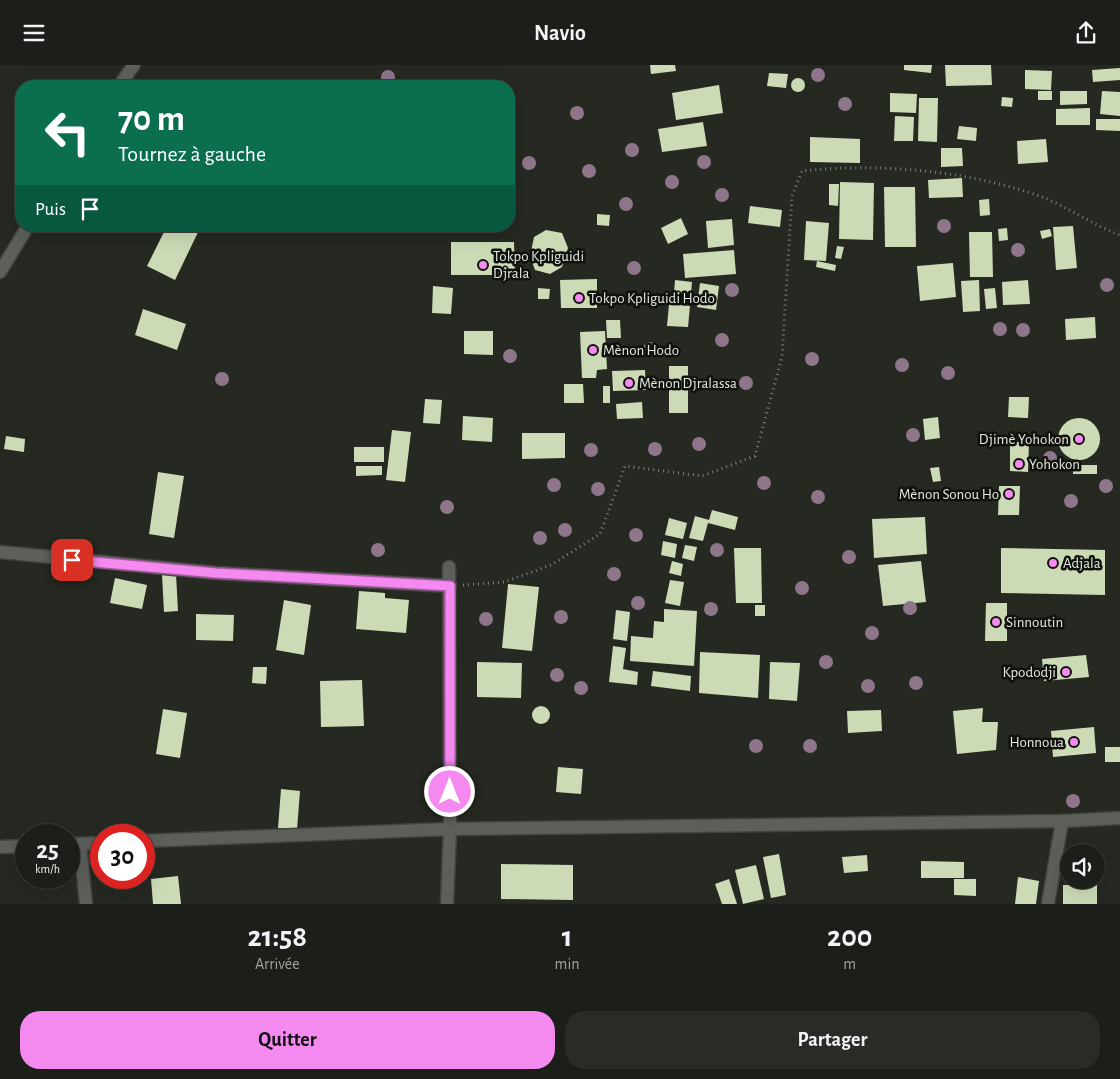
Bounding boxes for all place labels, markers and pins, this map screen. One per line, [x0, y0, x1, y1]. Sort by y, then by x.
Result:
place label: Tokpo Kpliguidi Djrala [493, 249, 584, 281]
marker: Tokpo Kpliguidi Djrala [477, 259, 489, 271]
place label: Tokpo Kpliguidi Hodo [589, 291, 715, 306]
marker: Tokpo Kpliguidi Hodo [573, 292, 585, 304]
place label: Mènon Hodo [603, 343, 679, 358]
marker: Mènon Hodo [587, 344, 599, 356]
place label: Mènon Djralassa [639, 376, 737, 391]
marker: Mènon Djralassa [623, 377, 635, 389]
place label: Djimè Yohokon [979, 432, 1069, 447]
marker: Djimè Yohokon [1073, 433, 1085, 445]
place label: Yohokon [1029, 457, 1080, 472]
marker: Yohokon [1013, 458, 1025, 470]
place label: Mènon Sonou Ho [899, 487, 999, 502]
marker: Mènon Sonou Ho [1003, 488, 1015, 500]
pin [51, 539, 93, 581]
place label: Adjala [1063, 556, 1101, 571]
marker: Adjala [1047, 557, 1059, 569]
place label: Sinnoutin [1006, 615, 1063, 630]
marker: Sinnoutin [990, 616, 1002, 628]
place label: Kpododji [1002, 665, 1056, 680]
marker: Kpododji [1060, 666, 1072, 678]
place label: Honnoua [1010, 735, 1064, 750]
marker: Honnoua [1068, 736, 1080, 748]

